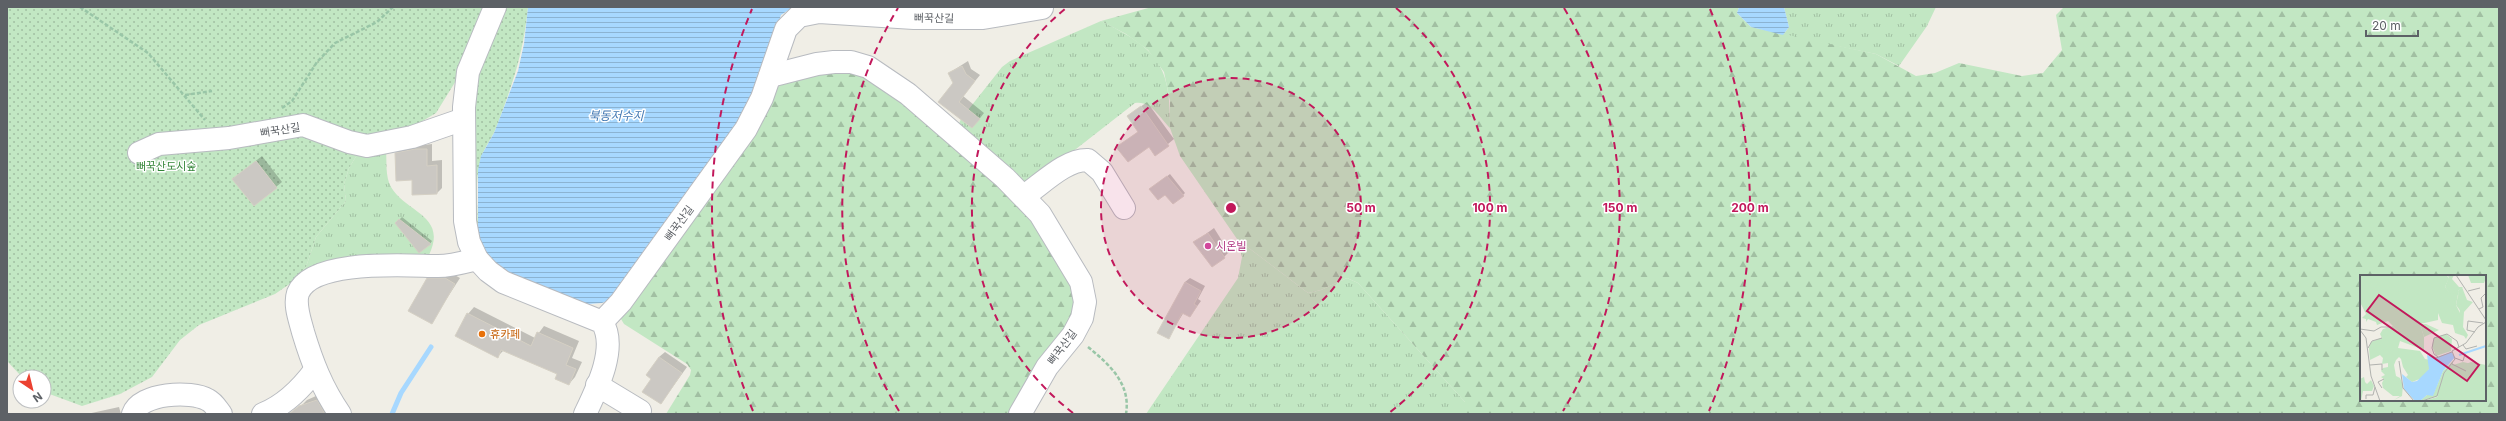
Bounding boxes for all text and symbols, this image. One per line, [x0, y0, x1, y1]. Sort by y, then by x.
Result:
street label: 뻐꾹산길 [914, 11, 954, 25]
scale bar [2366, 12, 2418, 38]
text: 20 m [2372, 18, 2401, 33]
water label: 북동저수지 [588, 108, 645, 123]
street label: 뻐꾹산길 [259, 120, 301, 140]
park label: 뻐꾹산도시숲 [136, 159, 196, 173]
text: 50 m [1346, 200, 1376, 215]
text: 100 m [1472, 200, 1508, 215]
text: 150 m [1603, 200, 1637, 215]
text: 200 m [1731, 200, 1769, 215]
centre of rings [1224, 201, 1238, 215]
street label: 뻐꾹산길 [661, 203, 697, 243]
place label: 시온빌 [1216, 239, 1246, 253]
marker: 시온빌 [1203, 241, 1213, 251]
inset map [2360, 275, 2486, 401]
place label: 휴카페 [490, 327, 520, 341]
street label: 뻐꾹산길 [1044, 327, 1080, 367]
marker: 휴카페 [477, 329, 487, 339]
north arrow [12, 369, 52, 409]
text: N [30, 389, 45, 405]

